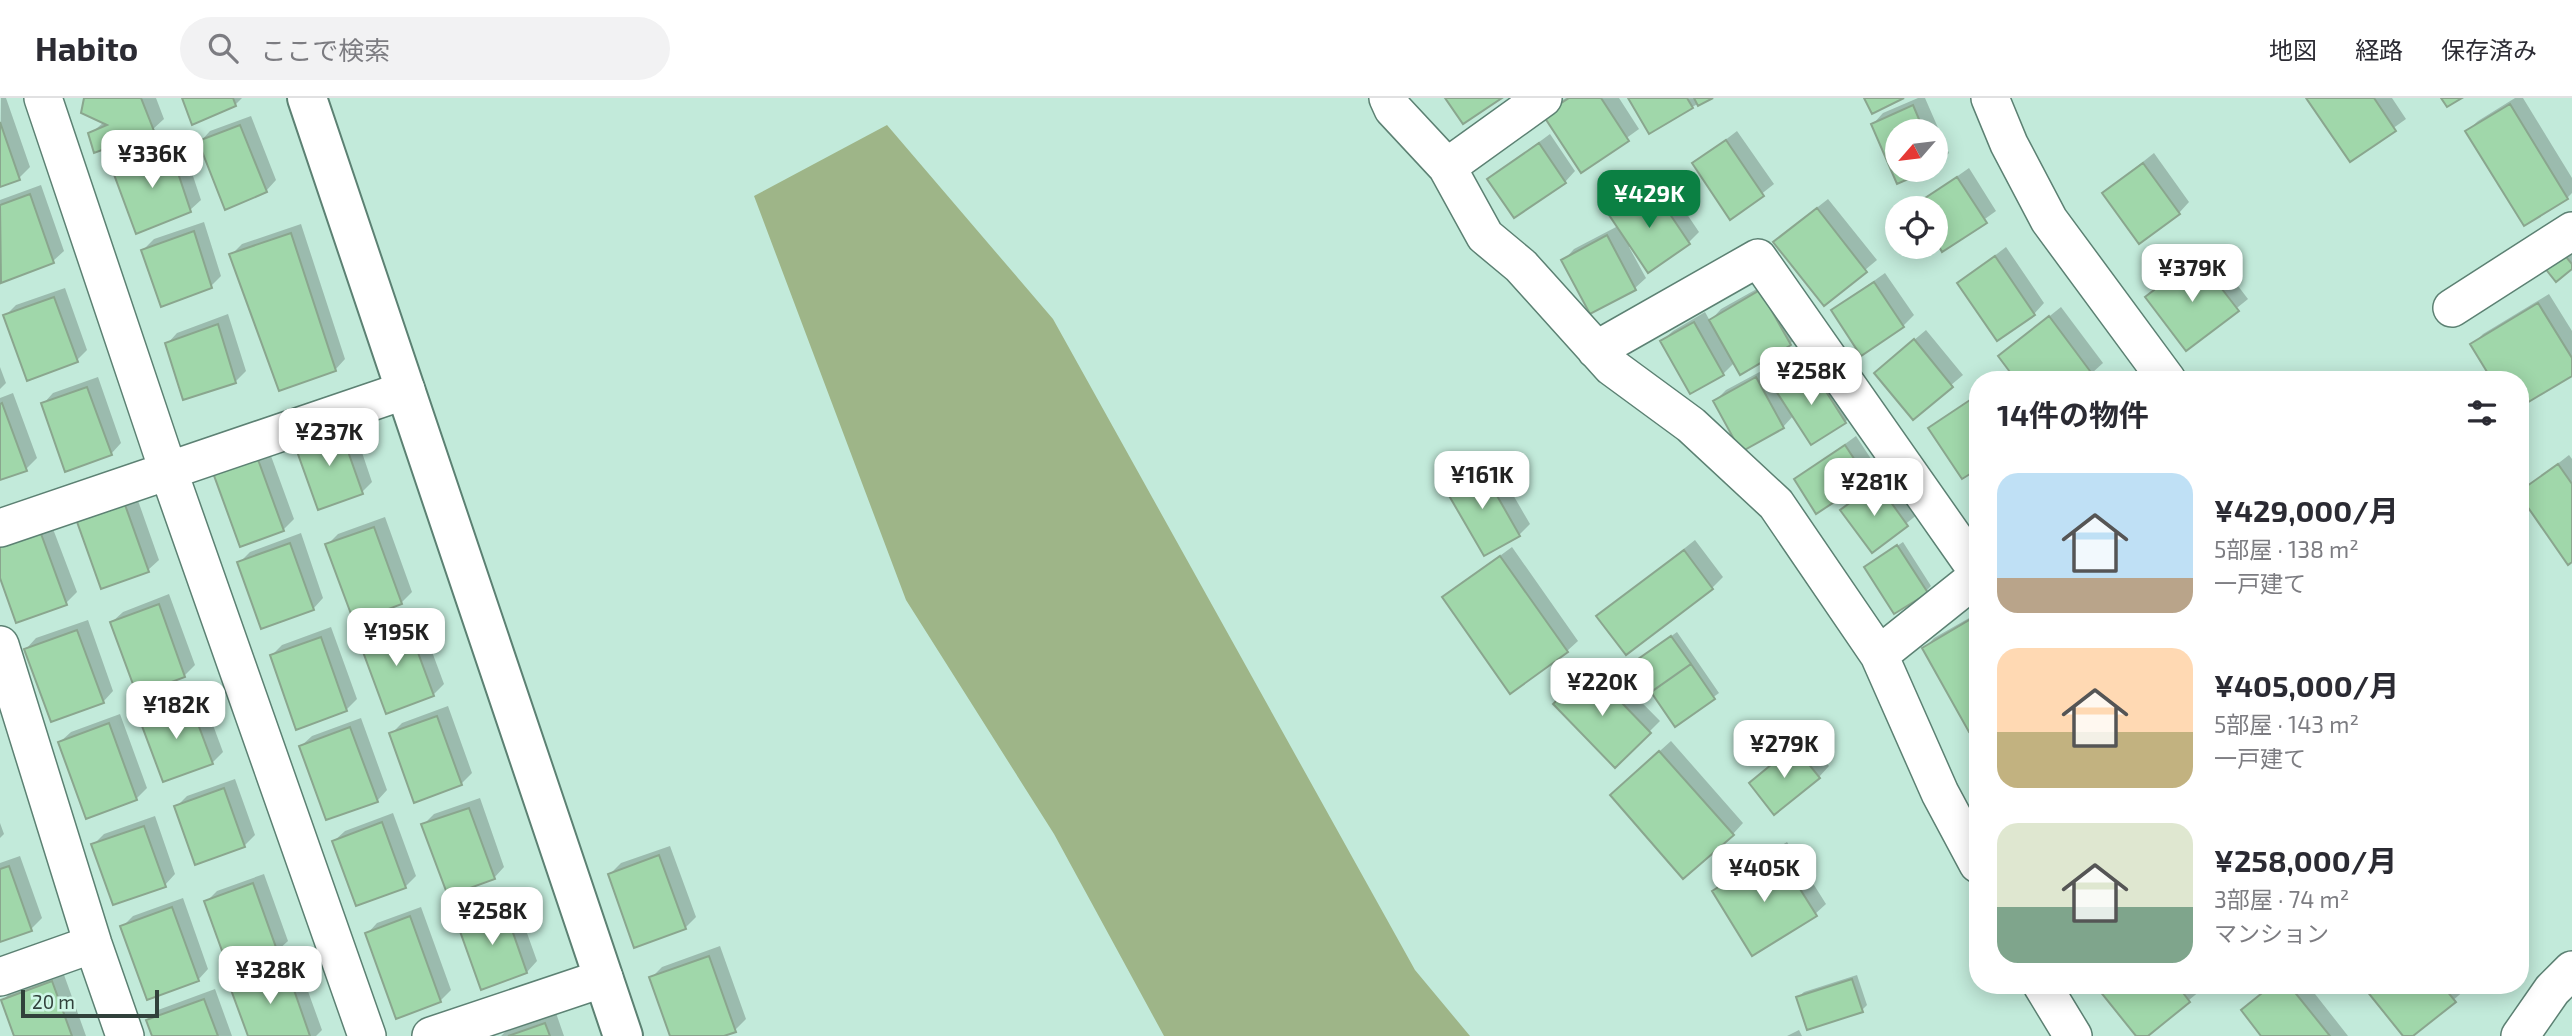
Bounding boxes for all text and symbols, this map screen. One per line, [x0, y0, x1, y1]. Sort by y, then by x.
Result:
search box [180, 17, 670, 80]
text: Habito [35, 28, 138, 68]
icon: search [204, 29, 242, 67]
text: ここで検索 [260, 34, 390, 65]
text: 地図 [2269, 35, 2317, 64]
text: 経路 [2355, 35, 2403, 64]
text: 保存済み [2441, 35, 2537, 64]
north arrow [1885, 119, 1948, 182]
map controls [1885, 119, 1948, 259]
pin: ¥336K [103, 130, 201, 190]
text: ¥336K [117, 139, 187, 167]
pin: ¥429K [1600, 170, 1698, 230]
text: ¥429K [1613, 179, 1685, 207]
button: locate [1885, 196, 1948, 259]
pin: ¥379K [2143, 244, 2241, 304]
text: ¥379K [2158, 253, 2226, 281]
pin: ¥258K [1762, 348, 1860, 407]
text: ¥258K [1776, 356, 1846, 384]
icon: filters [2463, 394, 2501, 432]
text: 14件の物件 [1997, 396, 2149, 432]
pin: ¥237K [280, 408, 378, 468]
text: ¥237K [295, 417, 363, 445]
pin: ¥161K [1433, 452, 1531, 511]
pin: ¥281K [1825, 458, 1923, 518]
text: ¥161K [1450, 460, 1514, 488]
text: ¥281K [1840, 467, 1908, 495]
text: ¥429,000/月 [2214, 492, 2399, 528]
icon: home [2053, 501, 2137, 585]
text: 5部屋 · 138 m² [2214, 535, 2359, 563]
text: 一戸建て [2214, 569, 2306, 597]
pin: ¥195K [347, 608, 445, 668]
text: ¥195K [363, 617, 429, 645]
pin: ¥220K [1553, 658, 1651, 718]
text: ¥220K [1566, 667, 1638, 695]
text: ¥405,000/月 [2214, 667, 2399, 703]
icon: home [2053, 676, 2137, 760]
pin: ¥182K [127, 682, 225, 741]
text: ¥182K [142, 690, 210, 718]
text: 5部屋 · 143 m² [2214, 710, 2359, 738]
pin: ¥279K [1735, 720, 1833, 780]
text: ¥279K [1750, 729, 1818, 757]
text: 一戸建て [2214, 744, 2306, 772]
text: ¥258,000/月 [2214, 842, 2397, 878]
pin: ¥405K [1715, 844, 1813, 904]
icon: home [2053, 851, 2137, 935]
text: ¥405K [1728, 853, 1800, 881]
text: 3部屋 · 74 m² [2214, 885, 2349, 913]
pin: ¥258K [443, 888, 541, 947]
text: ¥258K [457, 896, 527, 924]
text: マンション [2214, 919, 2329, 947]
pin: ¥328K [221, 946, 319, 1006]
text: ¥328K [235, 955, 305, 983]
scale bar [21, 987, 159, 1019]
text: 20 m [32, 990, 75, 1013]

